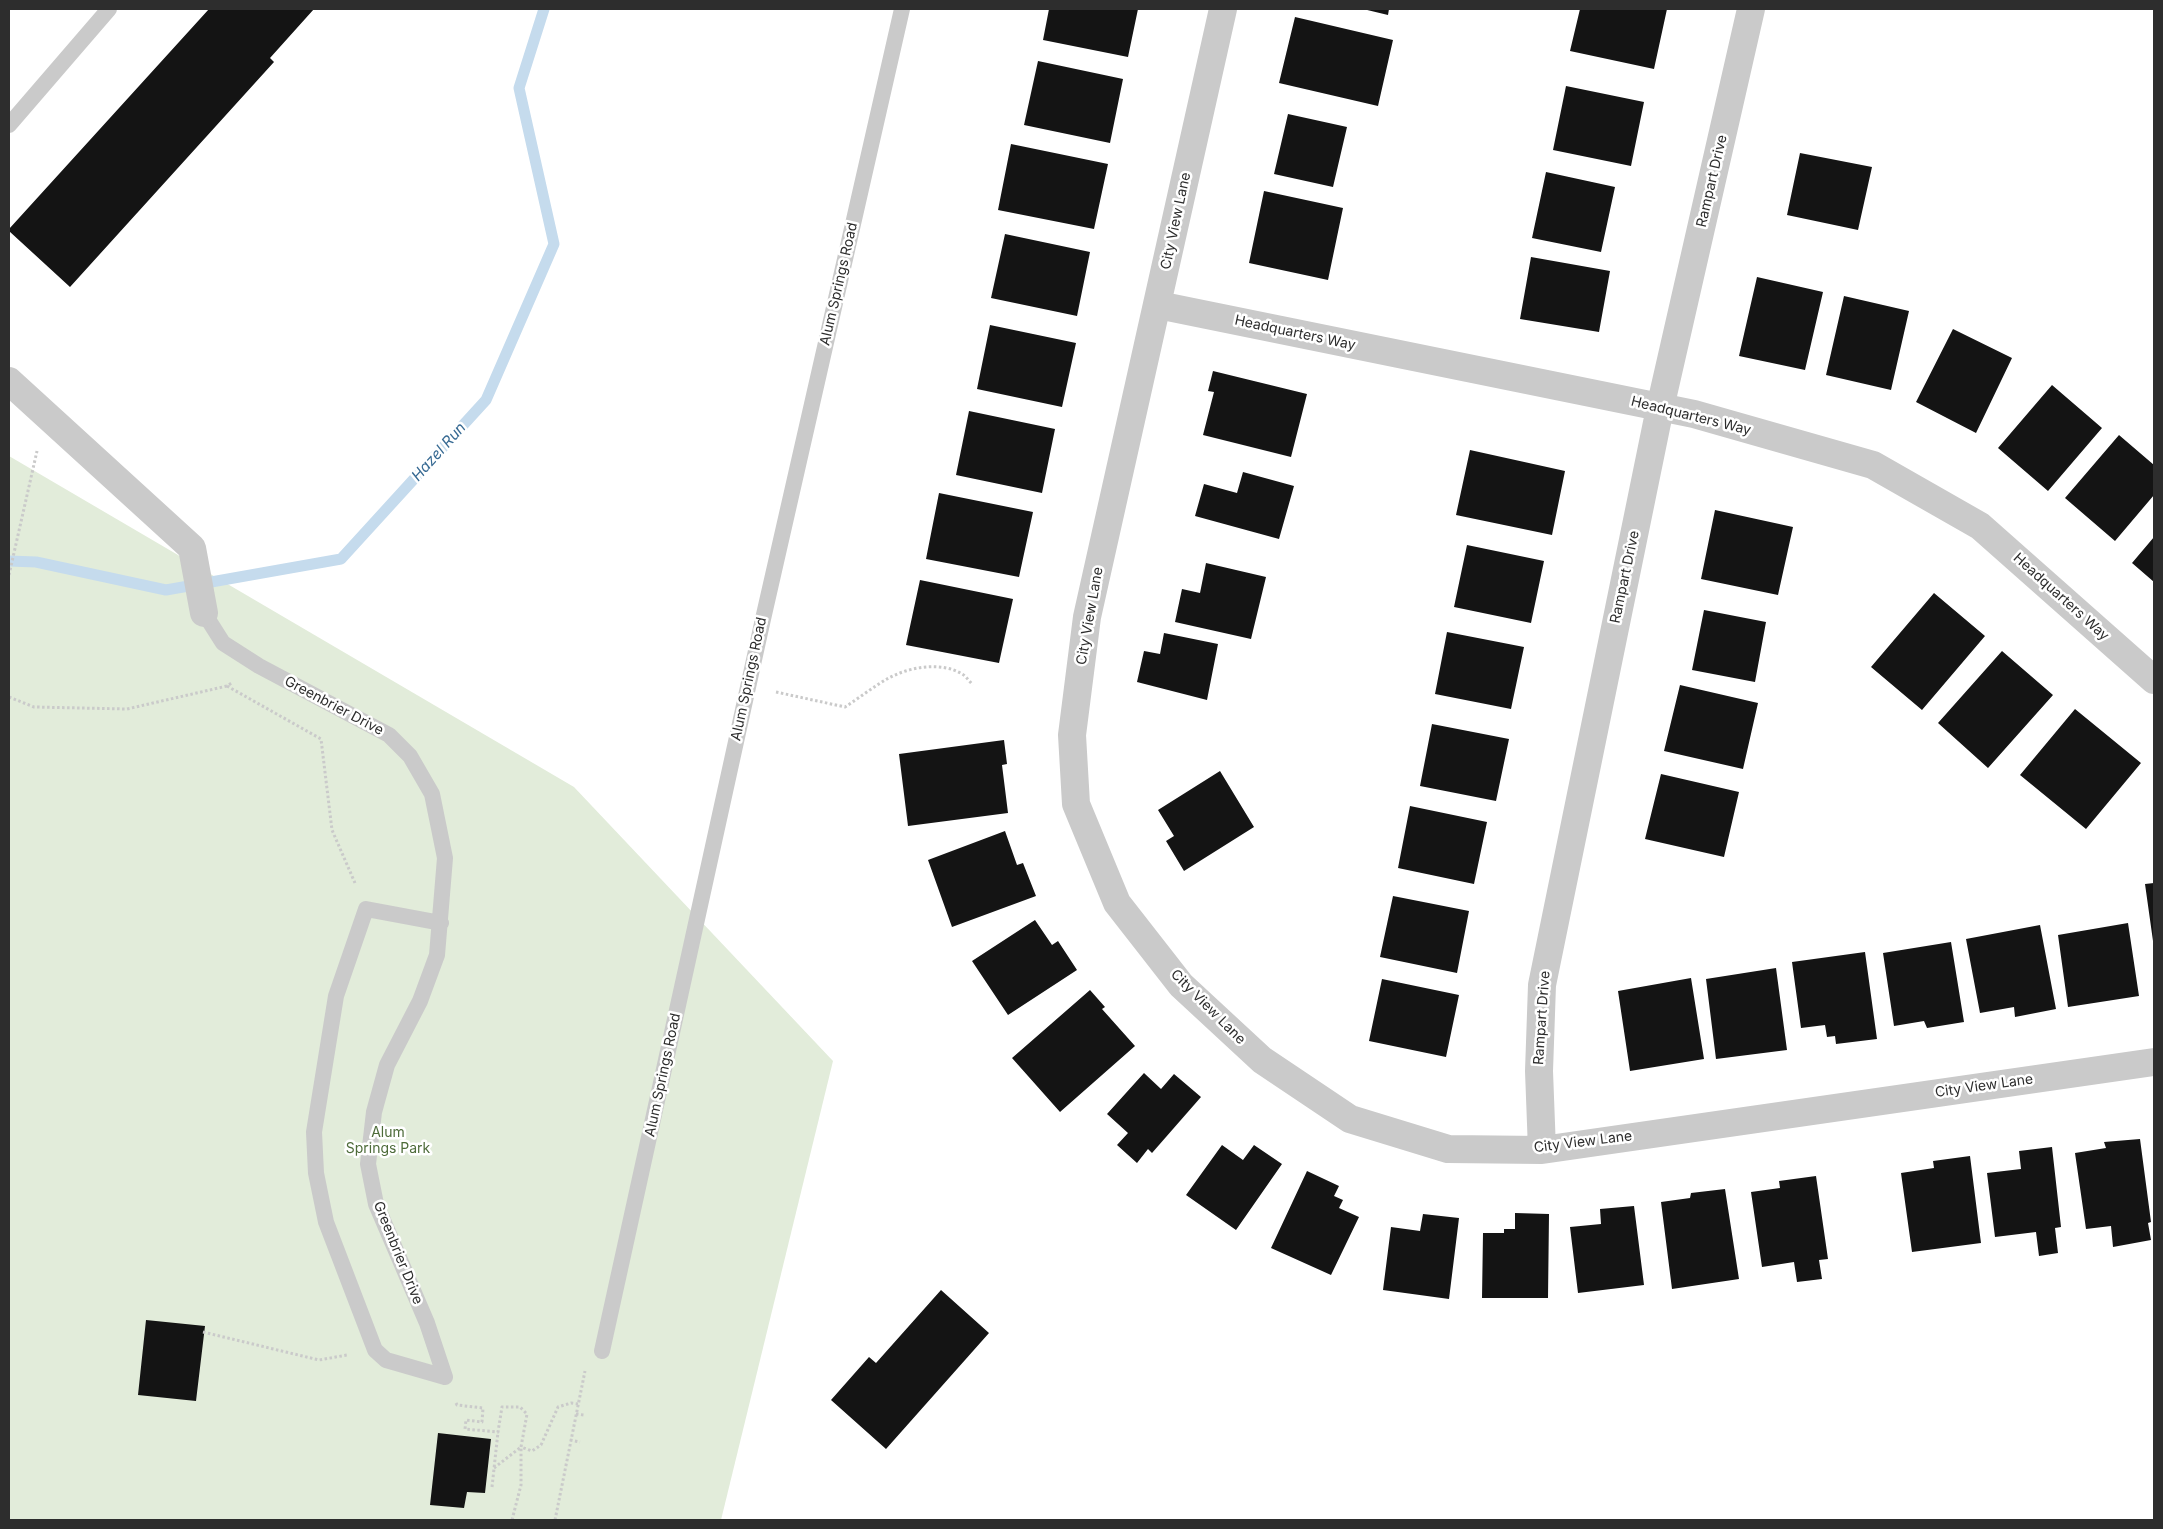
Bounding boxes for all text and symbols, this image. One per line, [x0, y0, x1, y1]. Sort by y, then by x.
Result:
street label: Rampart Drive [1693, 133, 1731, 229]
street label: City View Lane [1158, 171, 1194, 271]
street label: Alum Springs Road [817, 221, 861, 347]
street label: Headquarters Way [1233, 312, 1357, 354]
street label: Headquarters Way [1629, 393, 1753, 439]
water label: Hazel Run [408, 419, 470, 485]
street label: Rampart Drive [1607, 529, 1643, 625]
street label: Headquarters Way [2010, 550, 2112, 644]
street label: City View Lane [1073, 566, 1107, 666]
street label: Alum Springs Road [728, 616, 770, 742]
street label: Greenbrier Drive [282, 673, 386, 739]
street label: City View Lane [1167, 966, 1249, 1048]
street label: Rampart Drive [1530, 970, 1554, 1066]
street label: Alum Springs Road [642, 1012, 684, 1138]
street label: City View Lane [1934, 1071, 2034, 1101]
park label: Alum Springs Park [346, 1125, 430, 1158]
street label: City View Lane [1533, 1128, 1633, 1156]
street label: Greenbrier Drive [370, 1199, 426, 1307]

